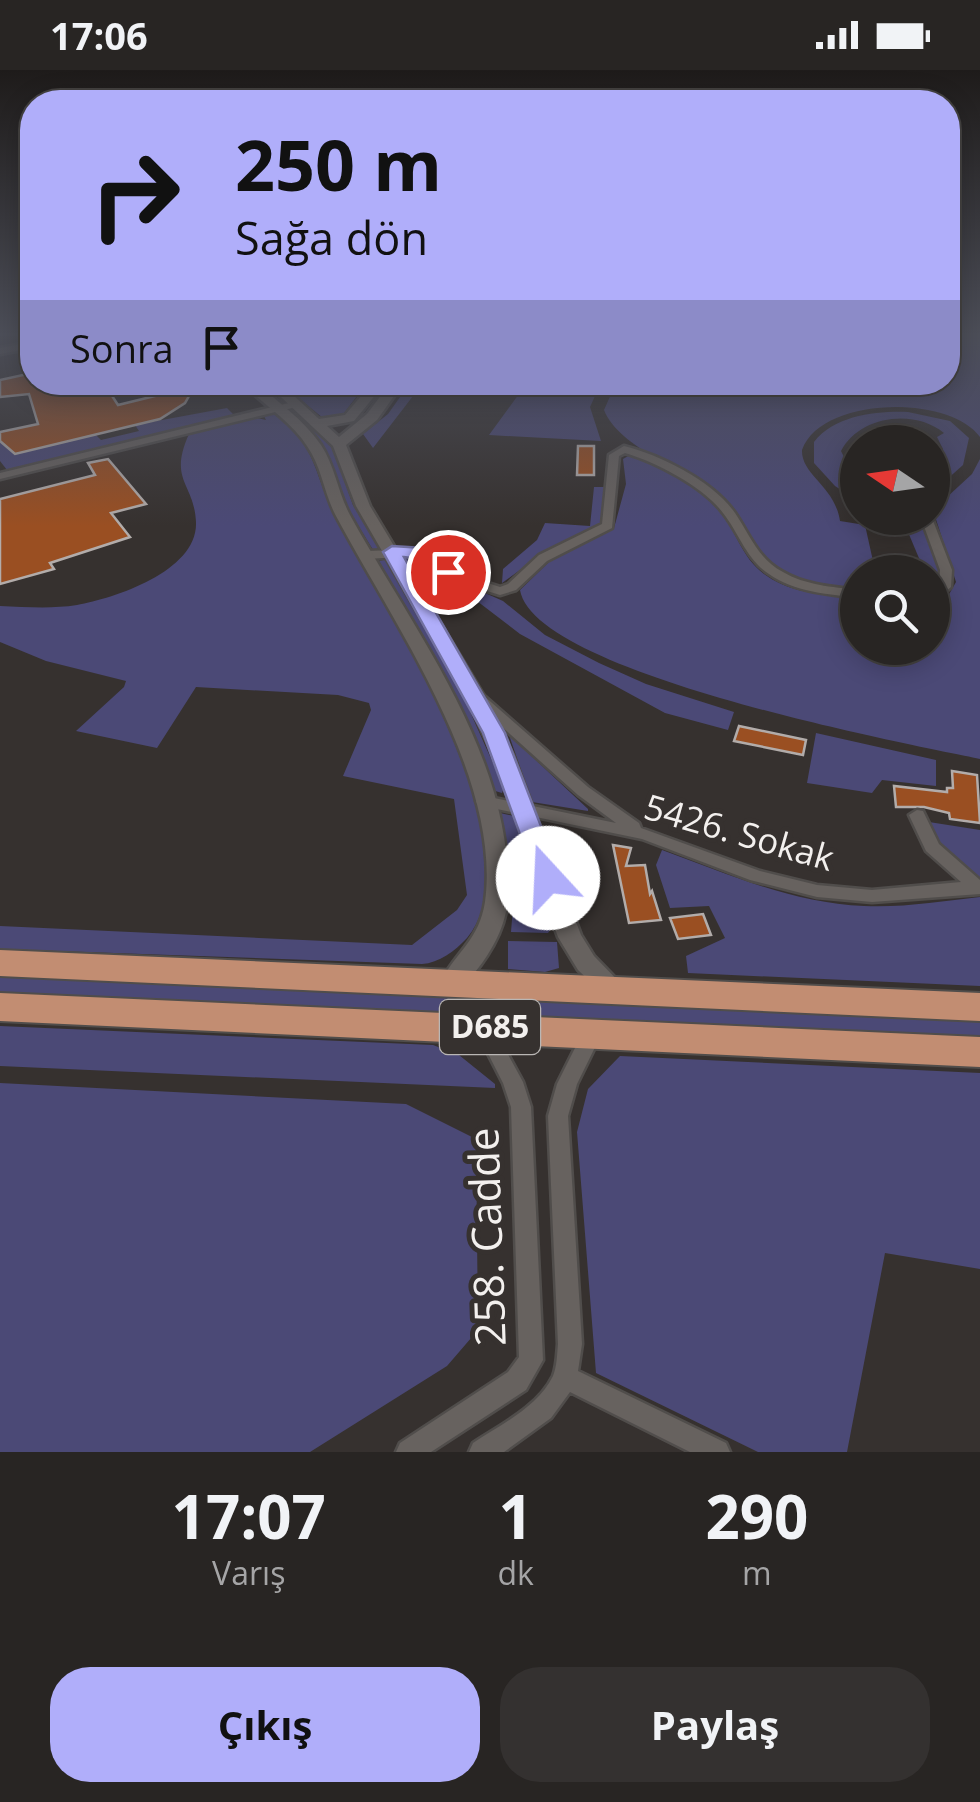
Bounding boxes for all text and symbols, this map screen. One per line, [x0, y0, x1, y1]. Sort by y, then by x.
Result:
text: 17:06 [50, 9, 148, 61]
text: 250 m [235, 116, 442, 212]
icon: right [70, 130, 200, 260]
text: Sağa dön [235, 207, 428, 268]
icon: arrive [194, 320, 249, 375]
text: Sonra [70, 322, 174, 374]
north arrow [840, 425, 950, 535]
map controls [840, 425, 950, 665]
pin [406, 530, 491, 615]
icon: arrive [421, 545, 476, 600]
button: search [840, 555, 950, 665]
street label: 5426. Sokak [639, 782, 840, 881]
position arrow [496, 826, 600, 930]
road number: D685 [440, 1000, 540, 1054]
street label: 258. Cadde [453, 1127, 518, 1347]
text: 17:07 [172, 1475, 326, 1557]
text: 1 [499, 1475, 533, 1557]
text: 290 [705, 1475, 808, 1557]
text: Varış [212, 1551, 285, 1594]
text: dk [498, 1551, 534, 1594]
text: m [742, 1551, 772, 1594]
button: Çıkış [50, 1667, 480, 1782]
button: Paylaş [500, 1667, 930, 1782]

